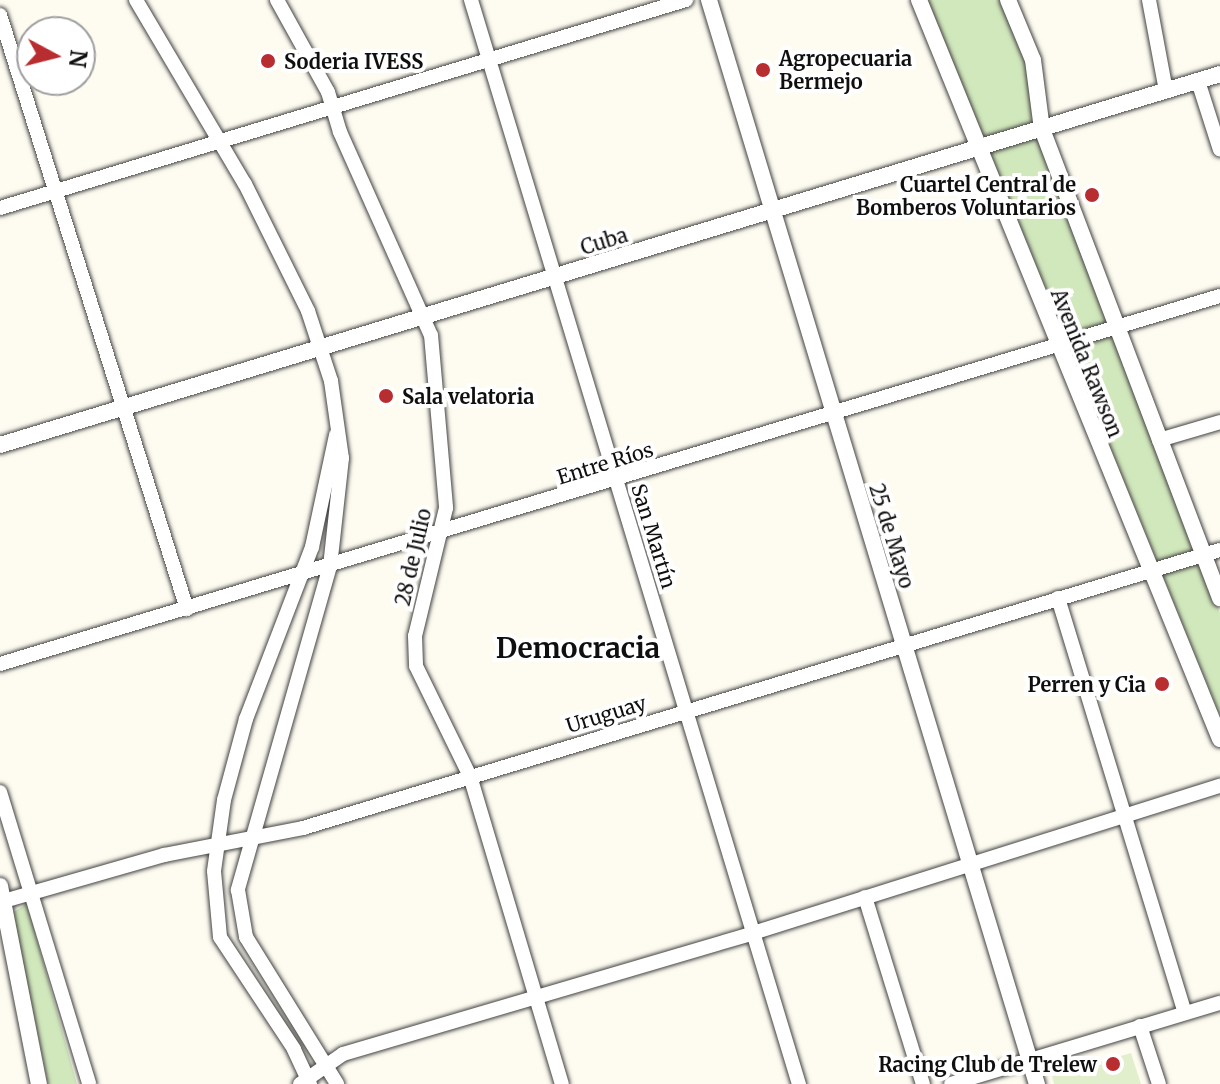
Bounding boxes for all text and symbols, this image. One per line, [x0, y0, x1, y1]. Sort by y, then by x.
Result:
north arrow [16, 16, 96, 96]
place label: Agropecuaria Bermejo [779, 46, 912, 93]
text: N [63, 48, 93, 69]
place label: Soderia IVESS [284, 49, 423, 73]
marker: Soderia IVESS [259, 52, 277, 70]
marker: Agropecuaria Bermejo [754, 61, 772, 79]
place label: Cuartel Central de Bomberos Voluntarios [856, 172, 1076, 219]
marker: Cuartel Central de Bomberos Voluntarios [1083, 186, 1101, 204]
street label: Cuba [578, 223, 630, 259]
street label: Avenida Rawson [1046, 285, 1128, 441]
place label: Sala velatoria [402, 384, 534, 408]
marker: Sala velatoria [377, 387, 395, 405]
street label: Entre Ríos [554, 437, 656, 489]
street label: San Martín [627, 481, 681, 591]
street label: 25 de Mayo [865, 481, 919, 591]
street label: 28 de Julio [390, 506, 436, 608]
district label: Democracia [496, 631, 660, 665]
place label: Perren y Cia [1027, 672, 1146, 696]
marker: Perren y Cia [1153, 675, 1171, 693]
street label: Uruguay [563, 690, 649, 738]
place label: Racing Club de Trelew [878, 1052, 1097, 1076]
marker: Racing Club de Trelew [1104, 1055, 1122, 1073]

